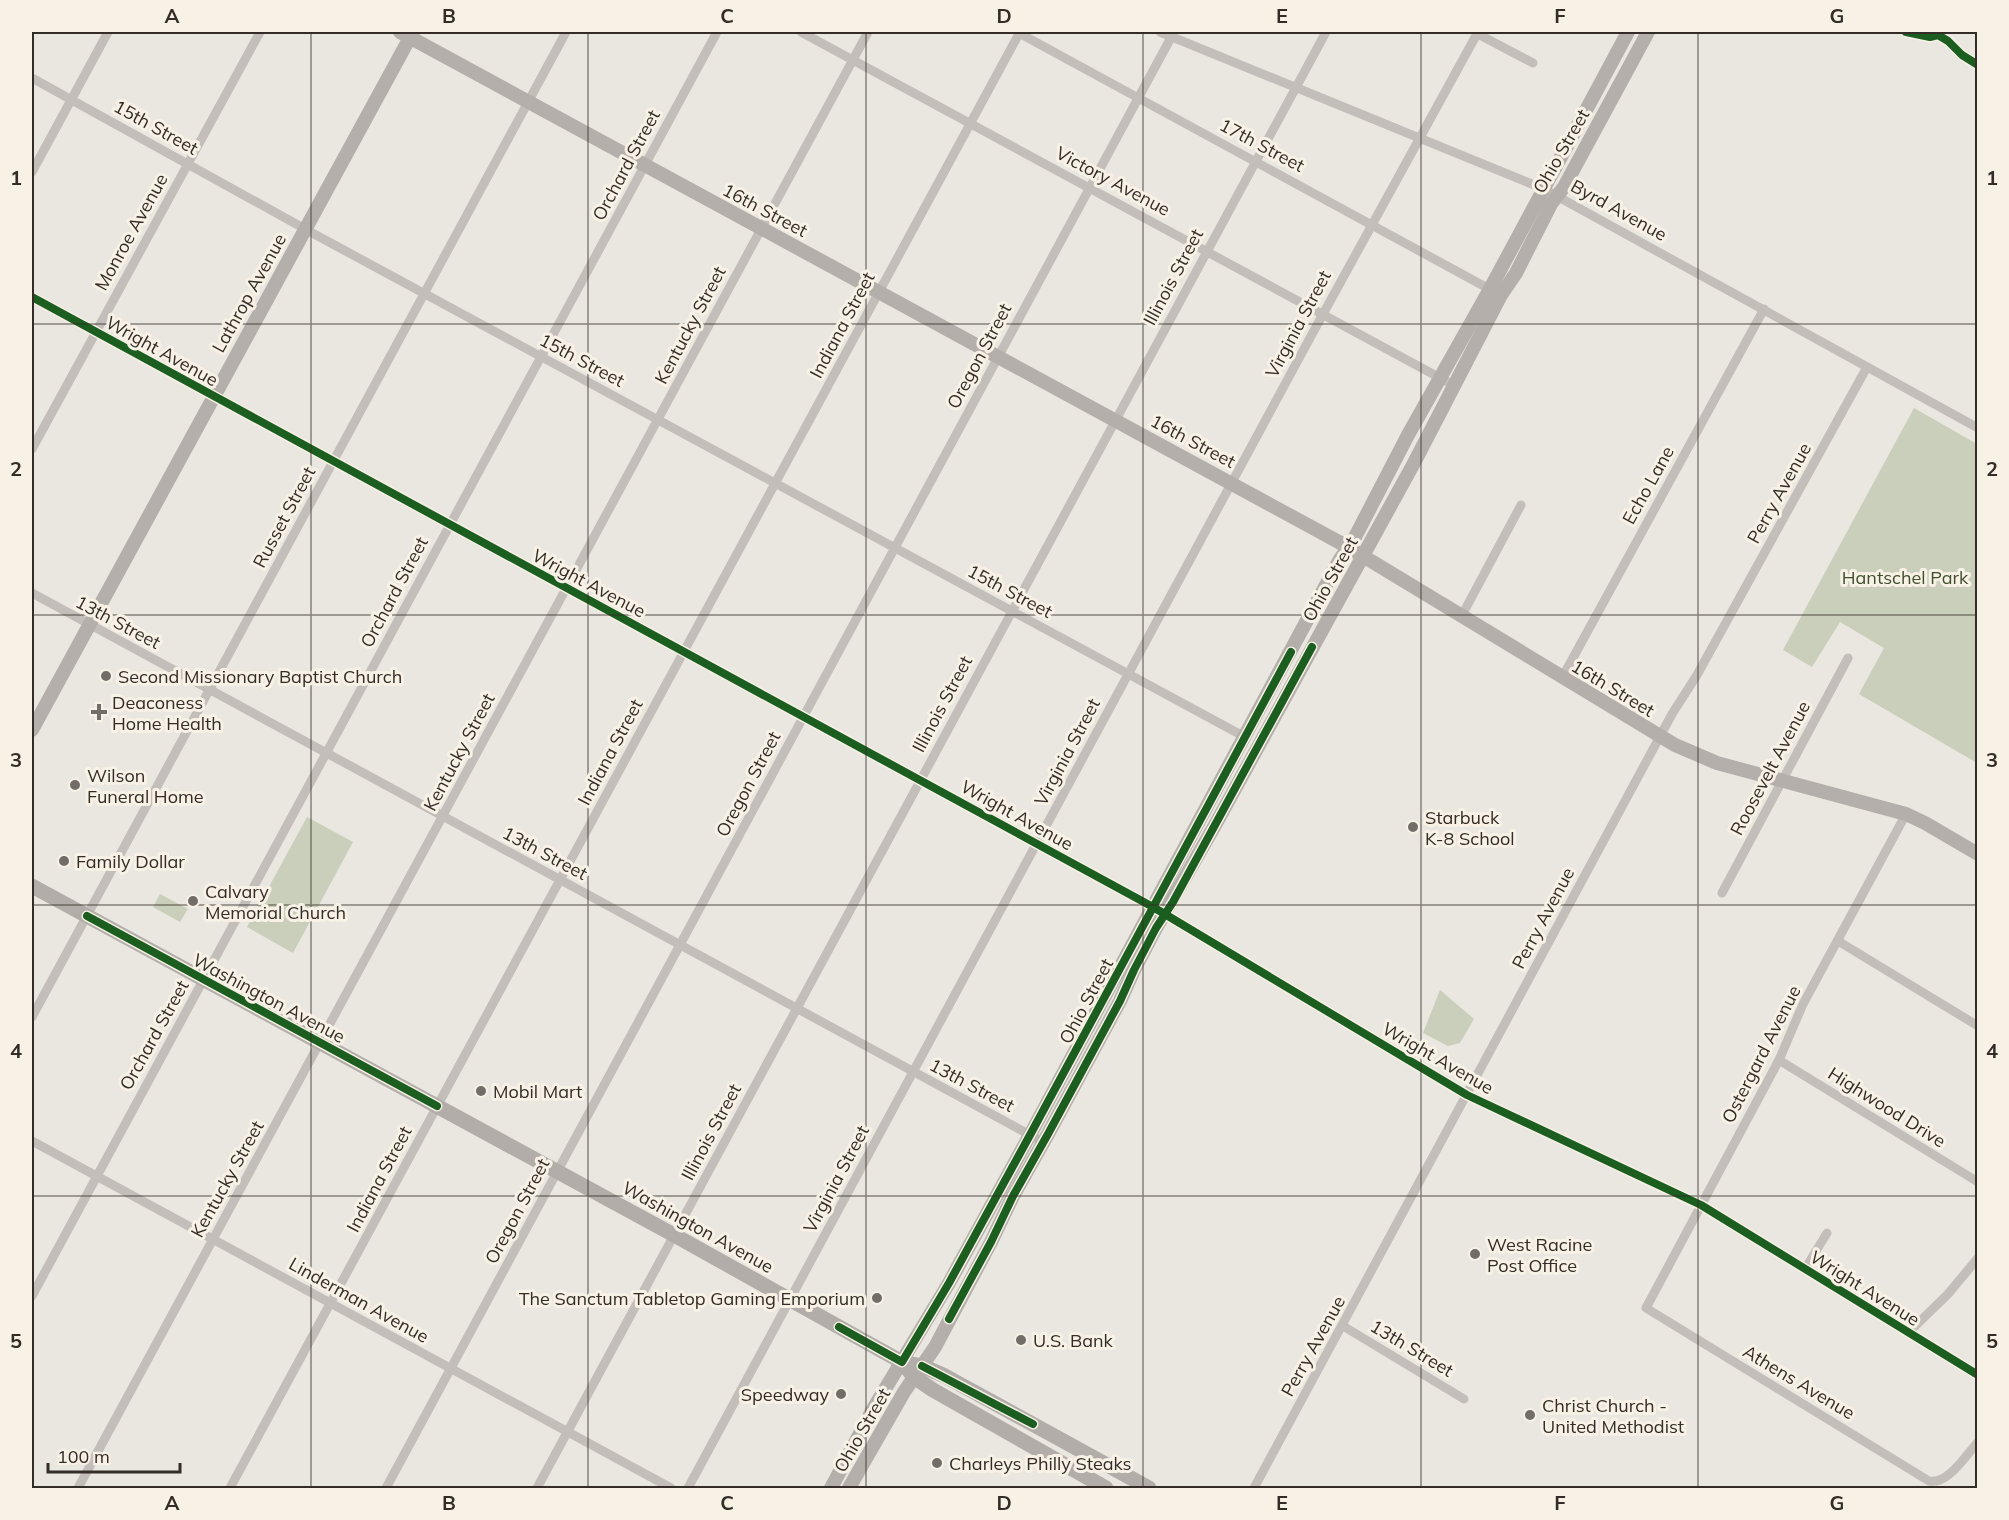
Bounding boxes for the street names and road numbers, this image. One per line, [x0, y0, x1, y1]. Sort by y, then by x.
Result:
street label: 15th Street [110, 94, 202, 160]
street label: Ohio Street [1528, 105, 1594, 197]
street label: Orchard Street [587, 106, 665, 224]
street label: 17th Street [1216, 113, 1308, 177]
street label: Victory Avenue [1052, 141, 1174, 221]
street label: Monroe Avenue [89, 170, 173, 294]
street label: Byrd Avenue [1567, 174, 1671, 246]
street label: 16th Street [719, 178, 811, 242]
street label: Illinois Street [1138, 225, 1208, 329]
street label: Lathrop Avenue [207, 230, 291, 356]
street label: Kentucky Street [649, 262, 731, 388]
street label: Virginia Street [1260, 266, 1336, 382]
street label: Indiana Street [804, 268, 880, 382]
street label: Oregon Street [942, 299, 1016, 413]
street label: Wright Avenue [102, 311, 222, 391]
street label: 15th Street [536, 328, 628, 392]
street label: 16th Street [1147, 409, 1239, 473]
street label: Perry Avenue [1742, 439, 1816, 547]
street label: Echo Lane [1617, 442, 1679, 528]
street label: Russet Street [248, 462, 320, 572]
street label: Orchard Street [355, 533, 433, 651]
street label: Ohio Street [1297, 533, 1363, 625]
street label: Wright Avenue [528, 544, 650, 622]
street label: 15th Street [964, 559, 1056, 623]
street label: 13th Street [72, 590, 164, 654]
street label: Illinois Street [907, 652, 977, 756]
street label: 16th Street [1567, 654, 1659, 722]
street label: Kentucky Street [418, 689, 500, 815]
street label: Virginia Street [1029, 694, 1105, 810]
street label: Indiana Street [572, 695, 648, 809]
street label: Roosevelt Avenue [1725, 697, 1815, 839]
street label: Oregon Street [711, 727, 785, 841]
street label: Wright Avenue [957, 775, 1077, 855]
street label: 13th Street [499, 821, 591, 885]
street label: Perry Avenue [1507, 863, 1579, 973]
street label: Washington Avenue [189, 948, 349, 1048]
street label: Ohio Street [1054, 954, 1118, 1048]
street label: Orchard Street [114, 976, 194, 1094]
street label: Ostergard Avenue [1716, 981, 1806, 1127]
street label: Wright Avenue [1378, 1017, 1498, 1099]
street label: 13th Street [926, 1053, 1018, 1117]
street label: Highwood Drive [1824, 1062, 1950, 1152]
street label: Illinois Street [676, 1080, 746, 1184]
street label: Kentucky Street [185, 1117, 269, 1241]
street label: Virginia Street [798, 1121, 874, 1237]
street label: Indiana Street [341, 1122, 417, 1236]
street label: Oregon Street [480, 1154, 554, 1268]
street label: Washington Avenue [618, 1176, 778, 1278]
street label: Wright Avenue [1806, 1245, 1924, 1331]
street label: Linderman Avenue [285, 1252, 433, 1348]
street label: Perry Avenue [1276, 1292, 1350, 1400]
street label: 13th Street [1366, 1314, 1458, 1382]
street label: Athens Avenue [1739, 1340, 1859, 1424]
street label: Ohio Street [829, 1384, 895, 1476]

